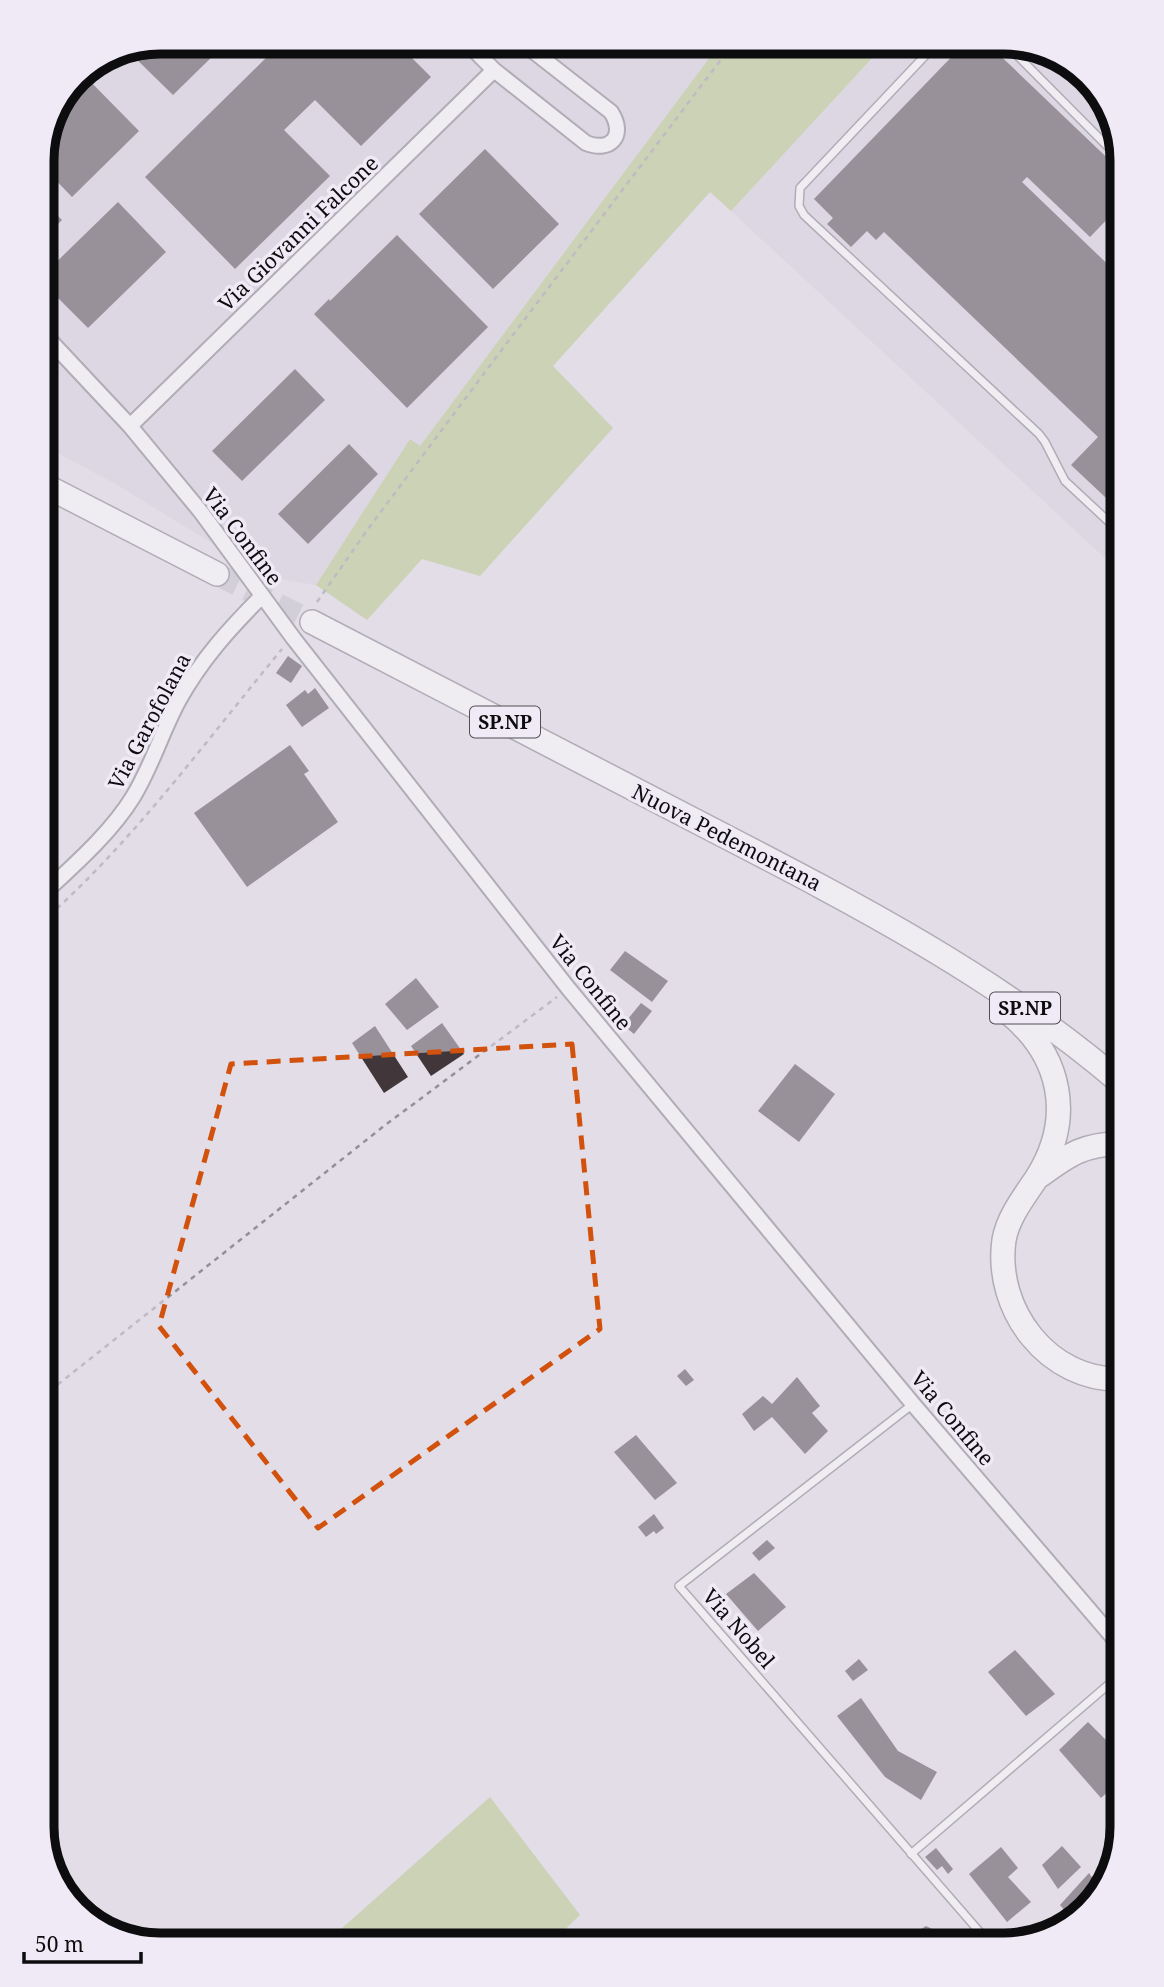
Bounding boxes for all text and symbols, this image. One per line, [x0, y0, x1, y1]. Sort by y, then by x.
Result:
street label: Via Giovanni Falcone [212, 149, 384, 317]
street label: Via Confine [197, 481, 289, 591]
street label: Via Garofolana [101, 648, 197, 794]
road number: SP.NP [470, 706, 540, 737]
street label: Nuova Pedemontana [628, 777, 826, 897]
street label: Via Confine [544, 928, 638, 1036]
road number: SP.NP [990, 992, 1060, 1024]
street label: Via Confine [905, 1365, 1001, 1471]
street label: Via Nobel [697, 1582, 782, 1674]
scale bar [24, 1920, 142, 1964]
text: 50 m [35, 1930, 84, 1958]

